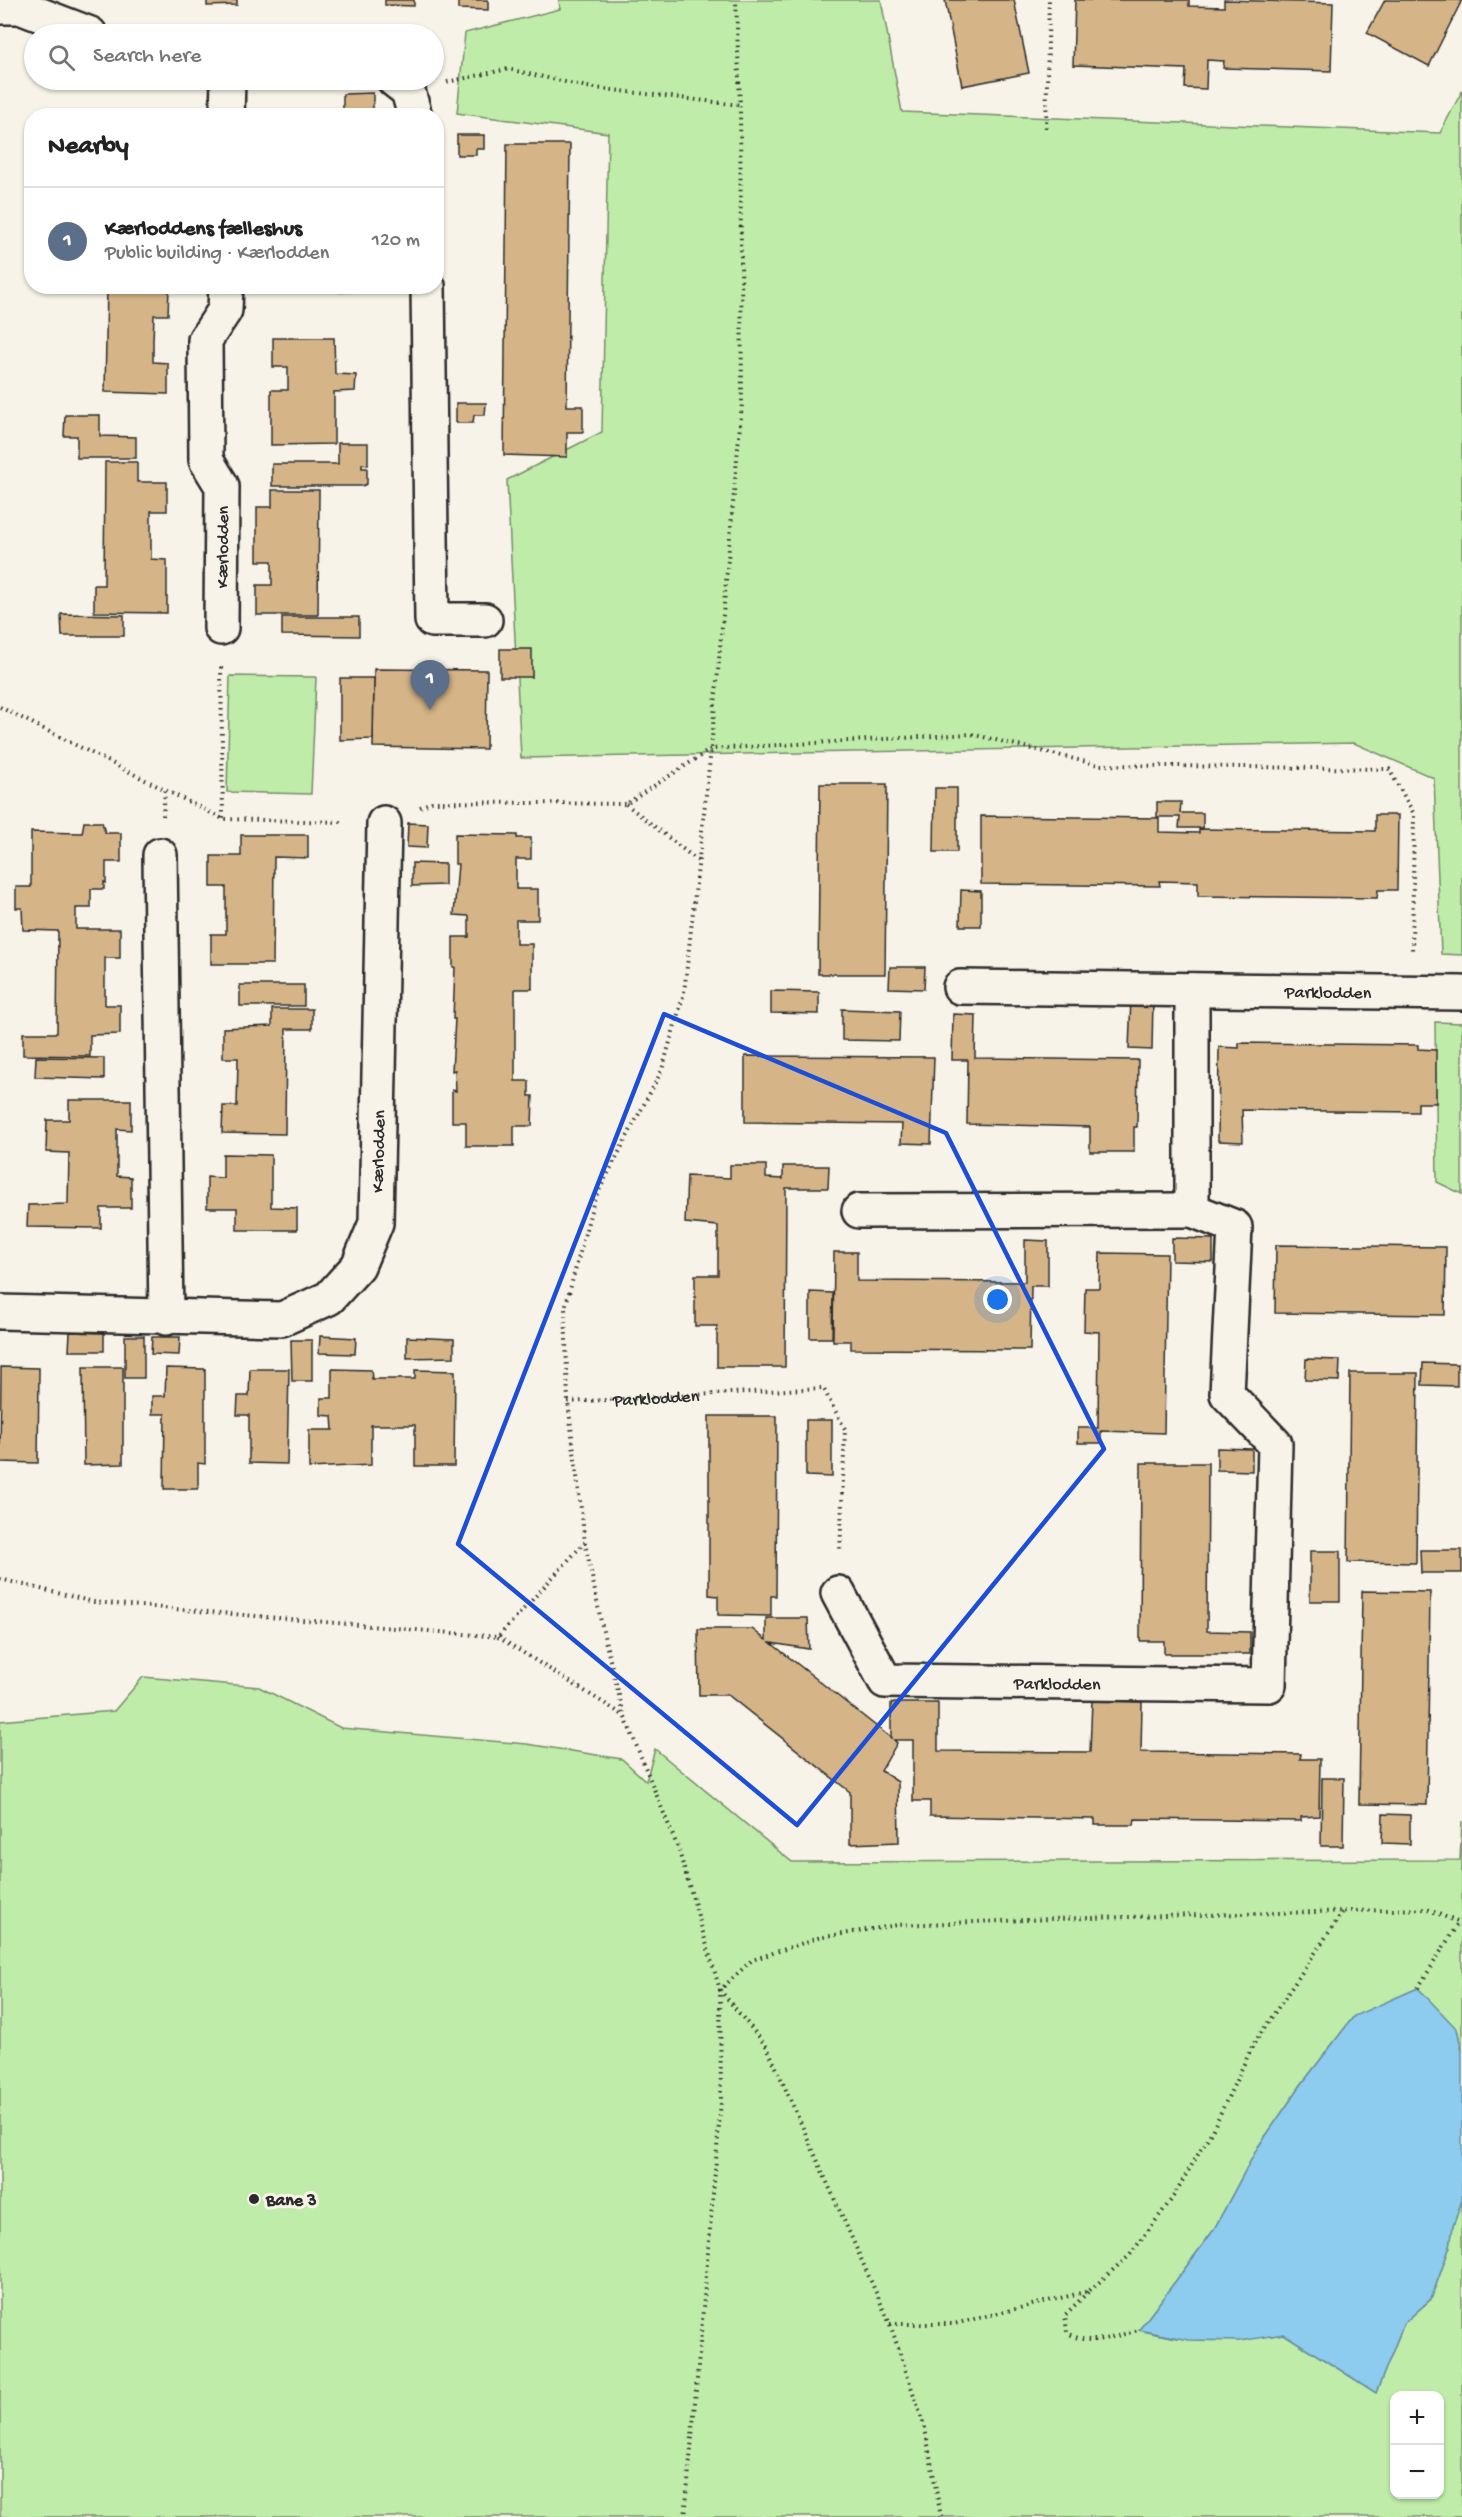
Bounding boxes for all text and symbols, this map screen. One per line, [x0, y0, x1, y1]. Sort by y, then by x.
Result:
search box [24, 24, 444, 90]
icon: search [45, 41, 78, 74]
text: Search here [93, 44, 201, 70]
text: Nearby [48, 132, 129, 163]
text: Kærloddens fælleshus [105, 217, 302, 243]
text: 1 [63, 230, 72, 253]
text: 120 m [372, 230, 420, 253]
text: Public building · Kærlodden [105, 243, 329, 266]
street label: Kærlodden [213, 505, 235, 588]
pin: 1 [410, 660, 450, 710]
street label: Parklodden [1284, 983, 1372, 1005]
street label: Kærlodden [369, 1110, 391, 1193]
your location [983, 1285, 1012, 1314]
street label: Parklodden [611, 1387, 700, 1413]
street label: Parklodden [1013, 1674, 1101, 1696]
place label: Bane 3 [265, 2191, 317, 2212]
marker: Bane 3 [247, 2192, 261, 2206]
map controls [1390, 2391, 1444, 2499]
button: + [1390, 2391, 1444, 2445]
button: − [1390, 2445, 1444, 2499]

